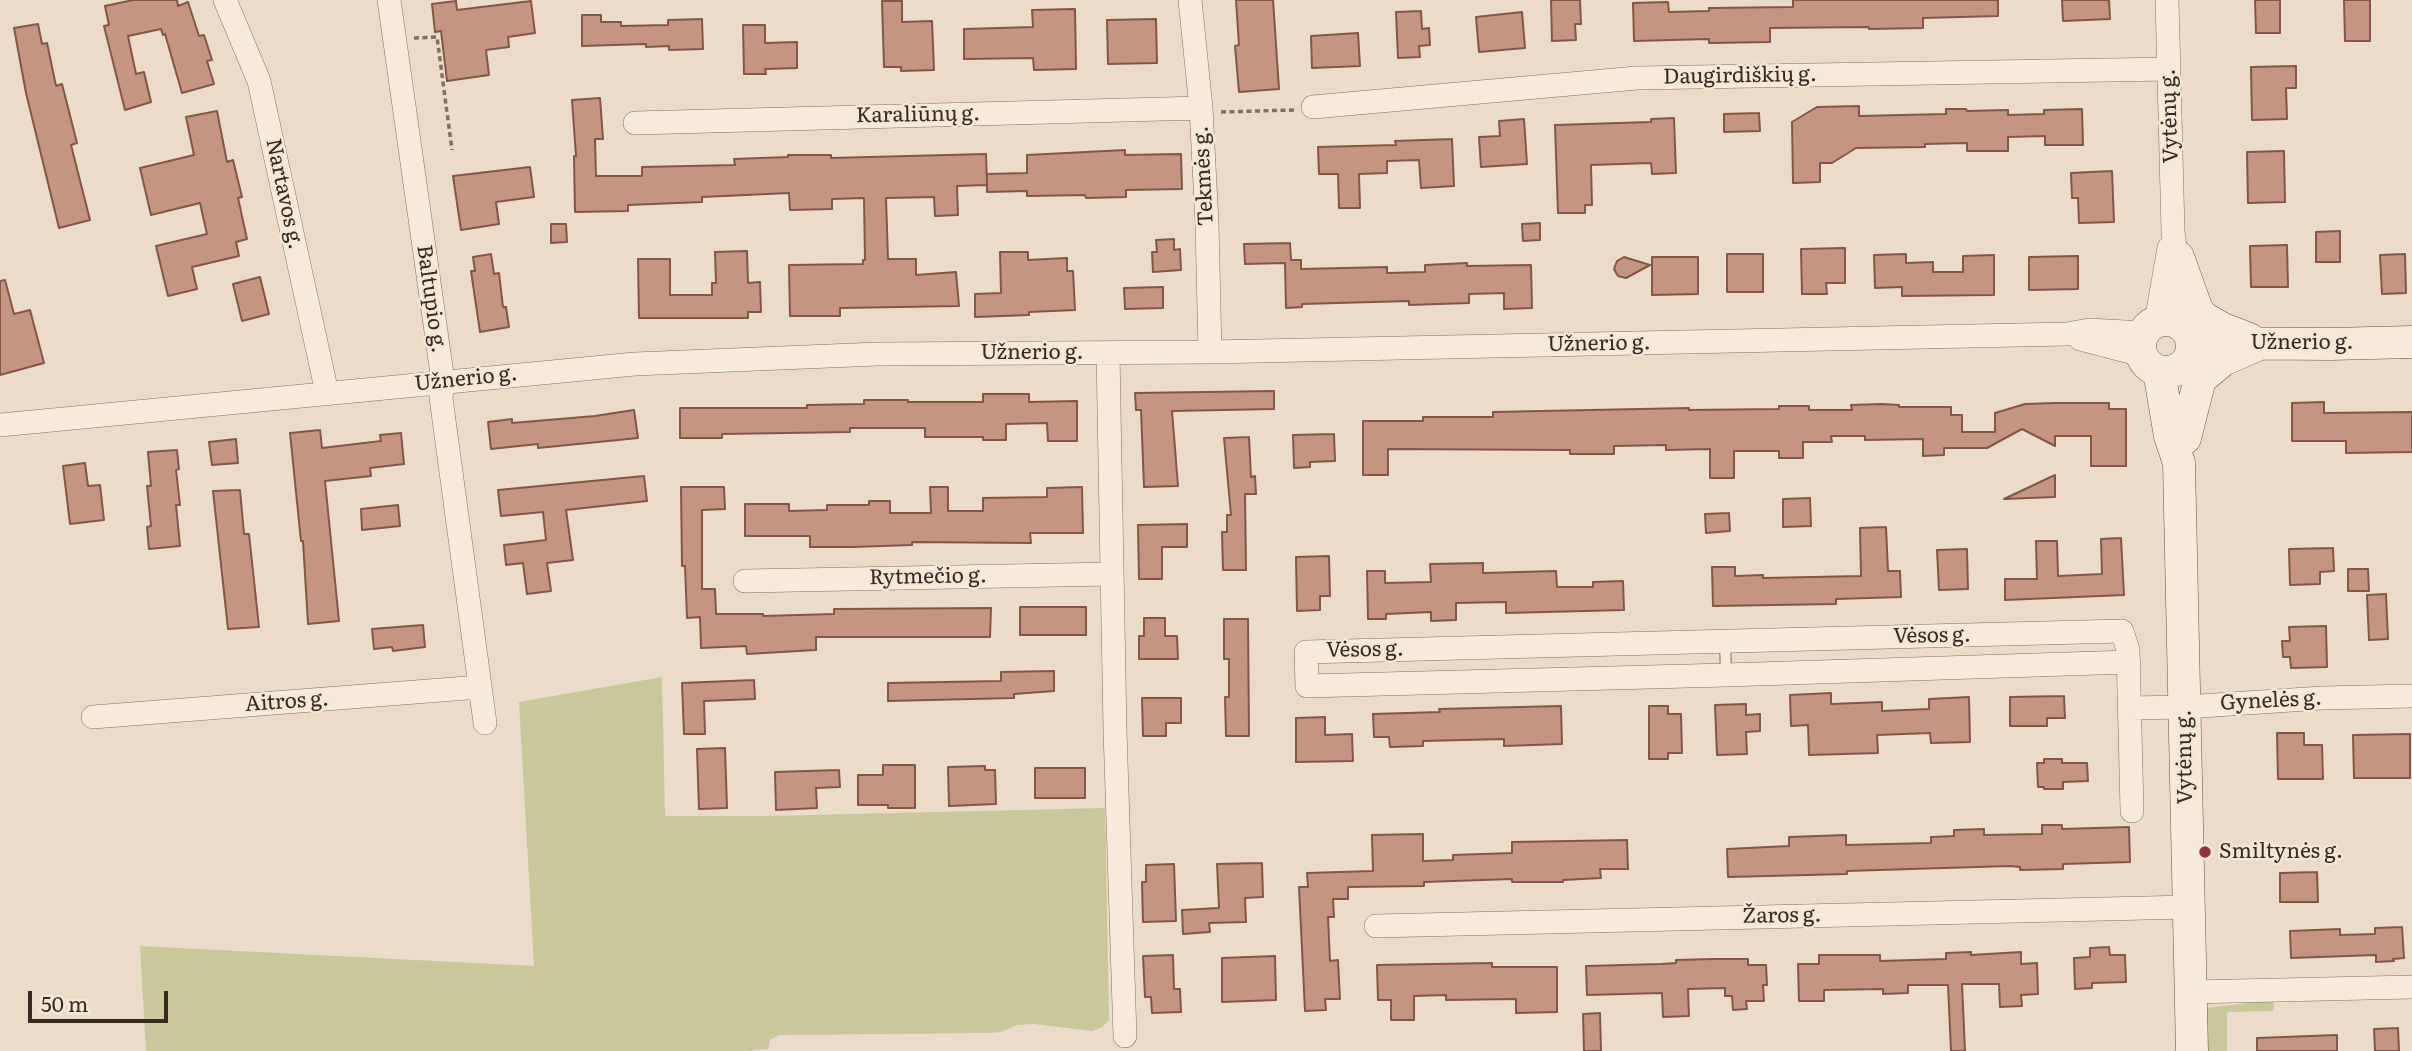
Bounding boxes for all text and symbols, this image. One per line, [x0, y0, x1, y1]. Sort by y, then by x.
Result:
street label: Daugirdiškių g. [1663, 62, 1817, 90]
street label: Vytėnų g. [2156, 68, 2184, 164]
street label: Karaliūnų g. [856, 101, 980, 129]
street label: Tekmės g. [1189, 125, 1219, 227]
street label: Nartavos g. [260, 136, 308, 252]
street label: Baltupio g. [411, 243, 451, 355]
street label: Užnerio g. [2250, 330, 2354, 356]
street label: Užnerio g. [1547, 331, 1651, 357]
street label: Užnerio g. [980, 340, 1084, 366]
street label: Užnerio g. [413, 361, 519, 397]
street label: Rytmečio g. [869, 563, 987, 591]
street label: Vėsos g. [1893, 623, 1971, 649]
street label: Vėsos g. [1326, 637, 1404, 663]
street label: Gynelės g. [2220, 686, 2322, 716]
street label: Aitros g. [244, 687, 330, 717]
street label: Vytėnų g. [2172, 709, 2198, 805]
place label: Smiltynės g. [2219, 839, 2343, 865]
marker: Smiltynės g. [2197, 844, 2213, 860]
street label: Žaros g. [1742, 903, 1822, 929]
scale bar [32, 978, 172, 1022]
text: 50 m [41, 987, 88, 1018]

